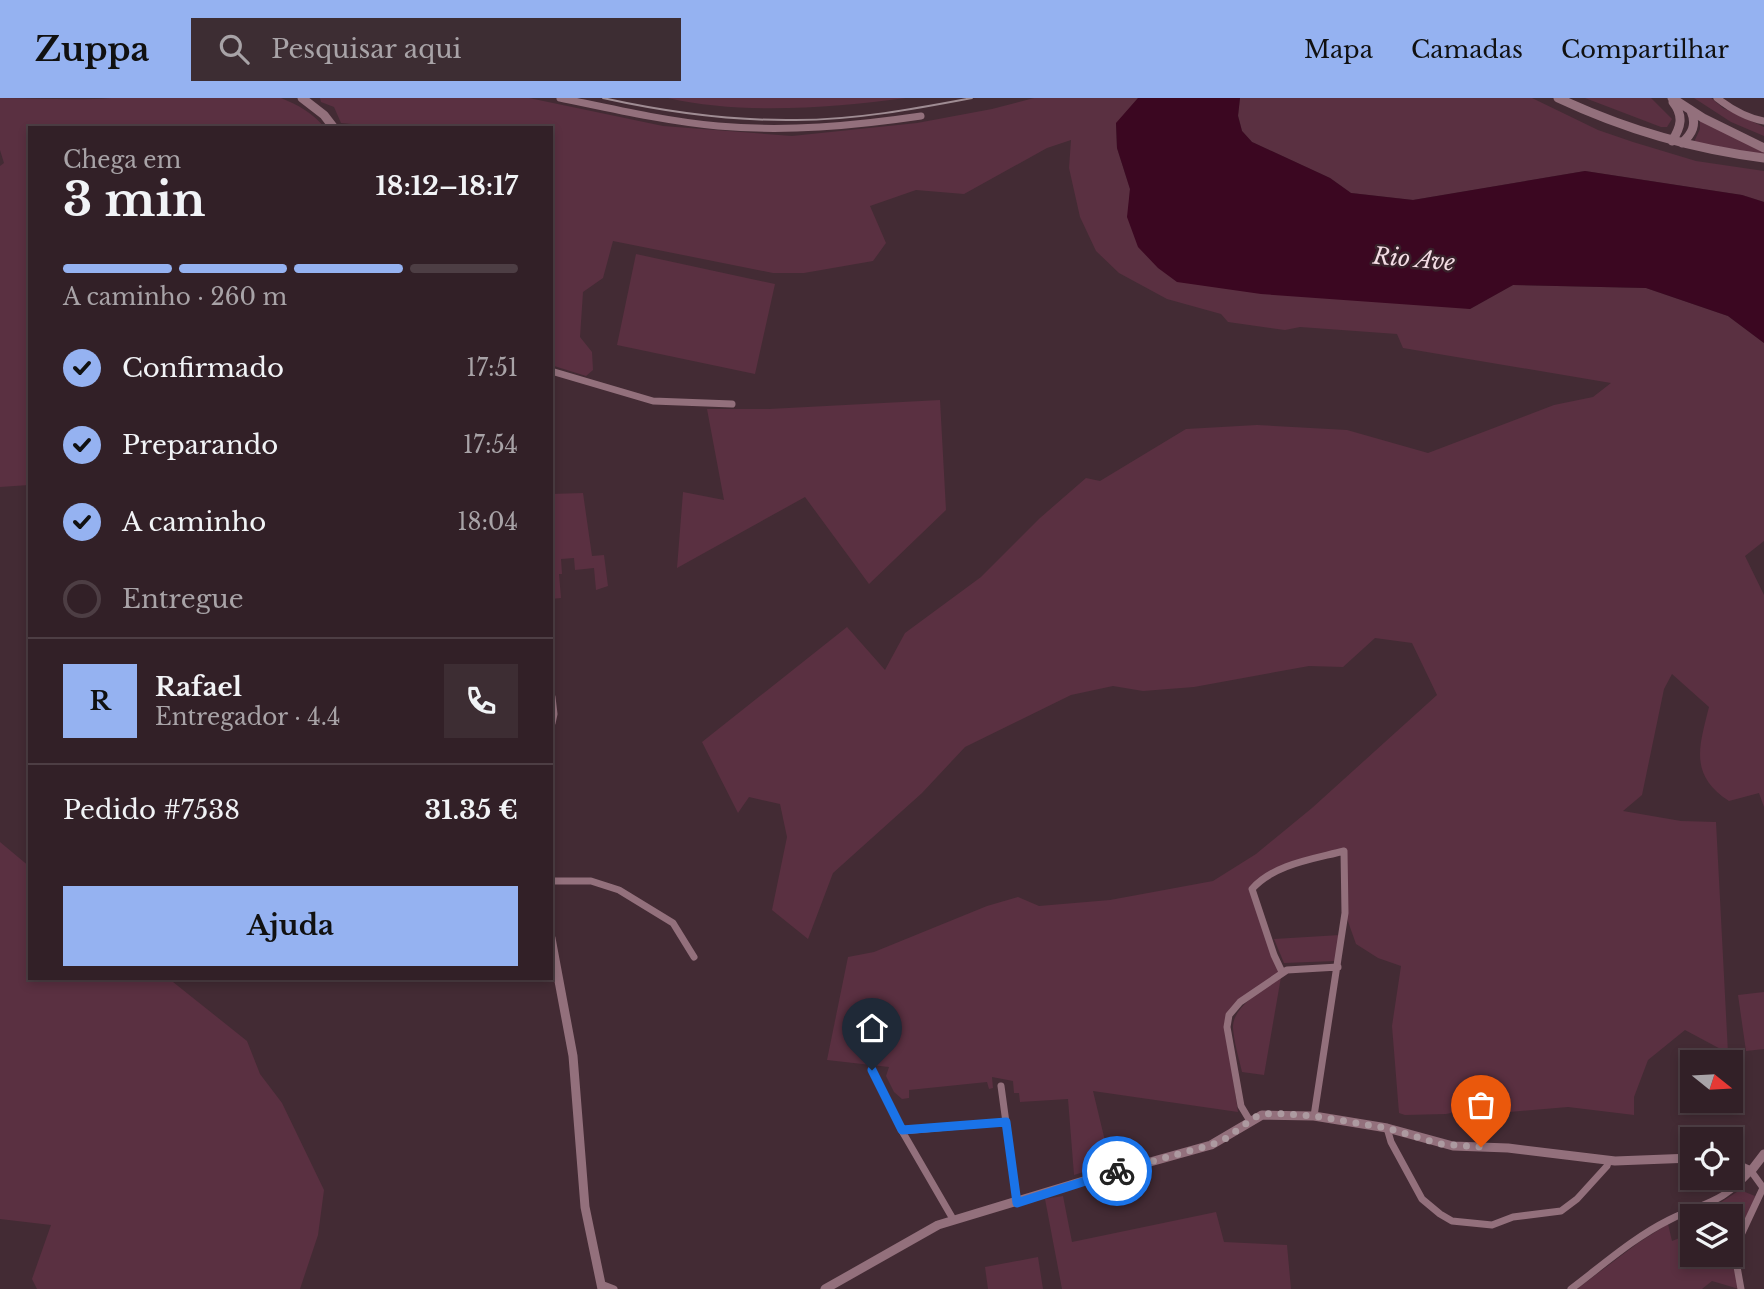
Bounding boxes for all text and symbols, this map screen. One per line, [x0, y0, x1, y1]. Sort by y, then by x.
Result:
search box [191, 18, 681, 81]
text: Zuppa [35, 29, 149, 70]
icon: search [215, 30, 253, 68]
text: Pesquisar aqui [271, 33, 461, 65]
text: Mapa [1304, 35, 1373, 64]
text: Camadas [1411, 35, 1523, 64]
text: Compartilhar [1561, 35, 1729, 64]
text: Chega em [63, 146, 181, 174]
text: 18:12–18:17 [376, 170, 518, 202]
text: 3 min [63, 171, 205, 228]
water label: Rio Ave [1371, 241, 1457, 277]
text: A caminho · 260 m [63, 283, 287, 311]
icon: check [63, 349, 101, 387]
text: Confirmado [122, 352, 284, 384]
text: 17:51 [466, 354, 518, 382]
icon: check [63, 426, 101, 464]
text: Preparando [122, 429, 278, 461]
text: 17:54 [463, 431, 518, 459]
icon: check [63, 503, 101, 541]
text: A caminho [122, 506, 266, 538]
text: 18:04 [457, 508, 518, 536]
text: Entregue [122, 583, 244, 615]
button: phone [444, 664, 518, 738]
text: Rafael [155, 671, 242, 703]
text: R [89, 685, 111, 717]
text: Entregador · 4.4 [155, 703, 340, 731]
text: Pedido #7538 [63, 794, 240, 826]
text: 31.35 € [425, 794, 518, 826]
button: Ajuda [63, 886, 518, 966]
pin [842, 998, 902, 1070]
icon: home [853, 1009, 891, 1047]
north arrow [1680, 1050, 1743, 1113]
map controls [1680, 1050, 1743, 1267]
pin [1451, 1075, 1511, 1147]
icon: bag [1462, 1086, 1500, 1124]
button: locate [1680, 1127, 1743, 1190]
courier [1082, 1136, 1152, 1206]
icon: bike [1098, 1152, 1136, 1190]
button: layers [1680, 1204, 1743, 1267]

